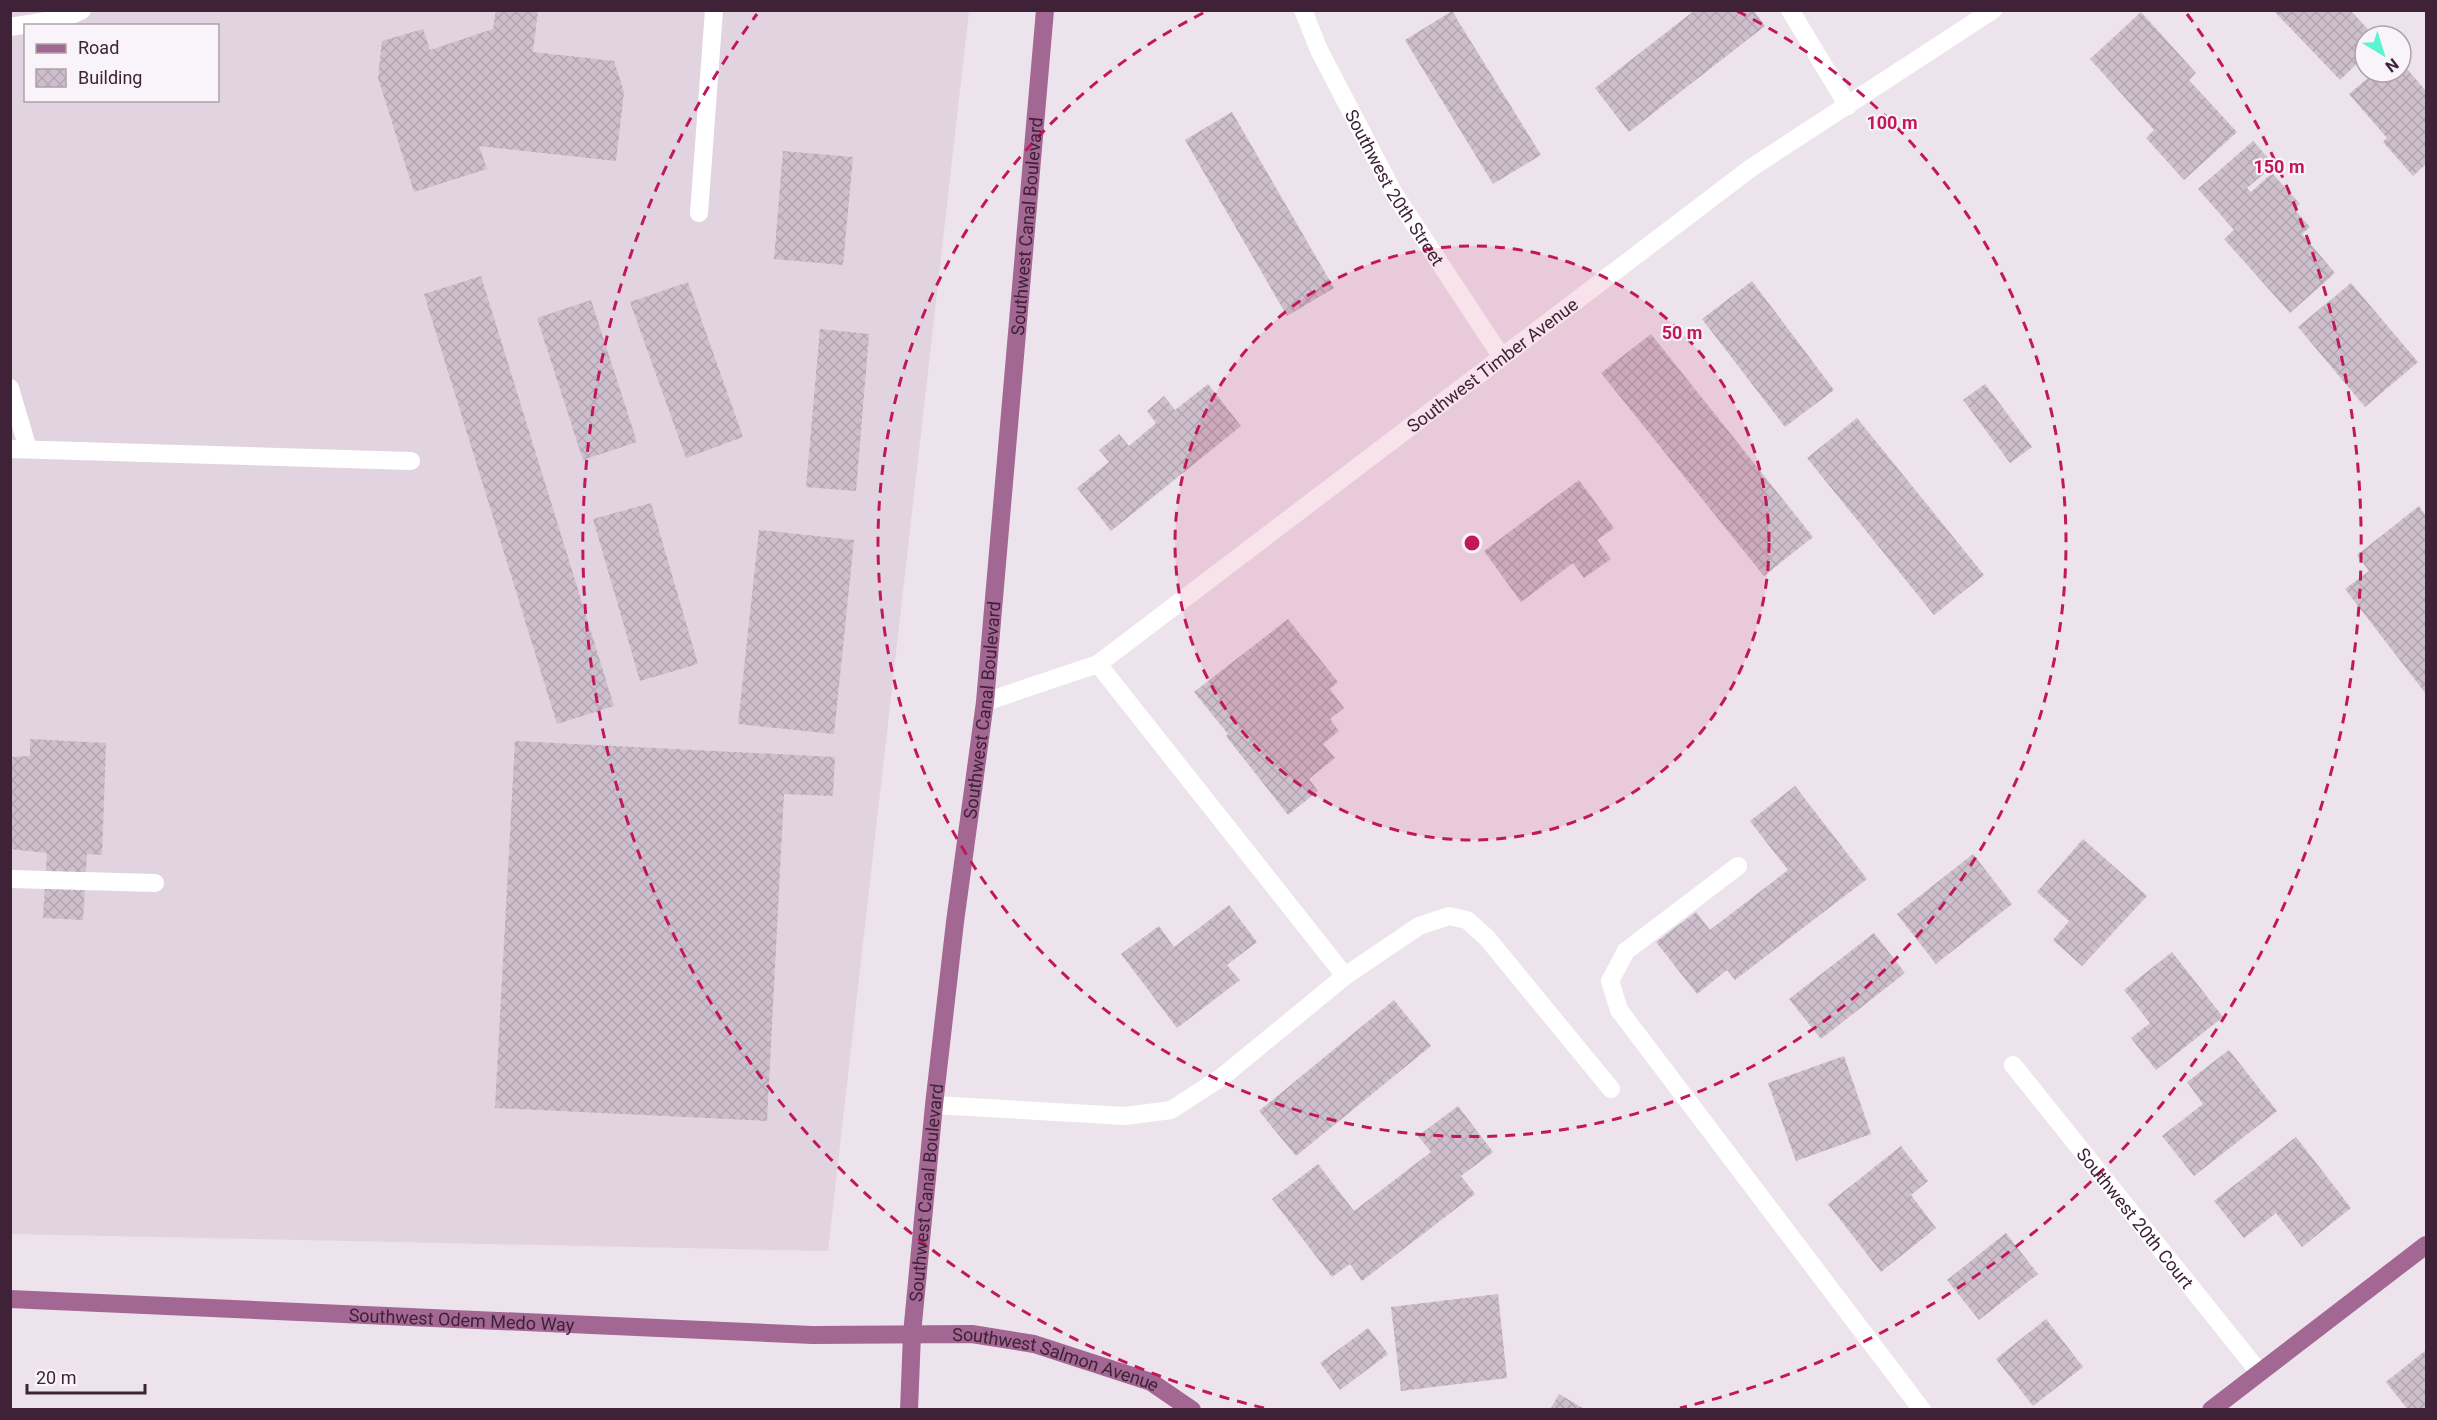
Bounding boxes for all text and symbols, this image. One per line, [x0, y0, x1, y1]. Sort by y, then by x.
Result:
legend [24, 24, 219, 102]
north arrow [2353, 24, 2413, 84]
text: Road [78, 37, 119, 58]
text: N [2382, 54, 2402, 76]
text: Building [78, 67, 142, 88]
street label: Southwest 20th Street [1341, 106, 1449, 269]
text: 100 m [1866, 112, 1918, 133]
street label: Southwest Canal Boulevard [1006, 116, 1046, 336]
text: 150 m [2253, 156, 2305, 177]
street label: Southwest Timber Avenue [1402, 293, 1582, 436]
text: 50 m [1662, 322, 1702, 343]
centre of rings [1462, 533, 1482, 553]
street label: Southwest Canal Boulevard [959, 600, 1004, 820]
street label: Southwest Canal Boulevard [905, 1082, 947, 1303]
street label: Southwest 20th Court [2073, 1143, 2198, 1293]
street label: Southwest Odem Medo Way [348, 1304, 575, 1335]
street label: Southwest Salmon Avenue [952, 1323, 1164, 1395]
scale bar [27, 1357, 146, 1395]
text: 20 m [36, 1367, 76, 1388]

